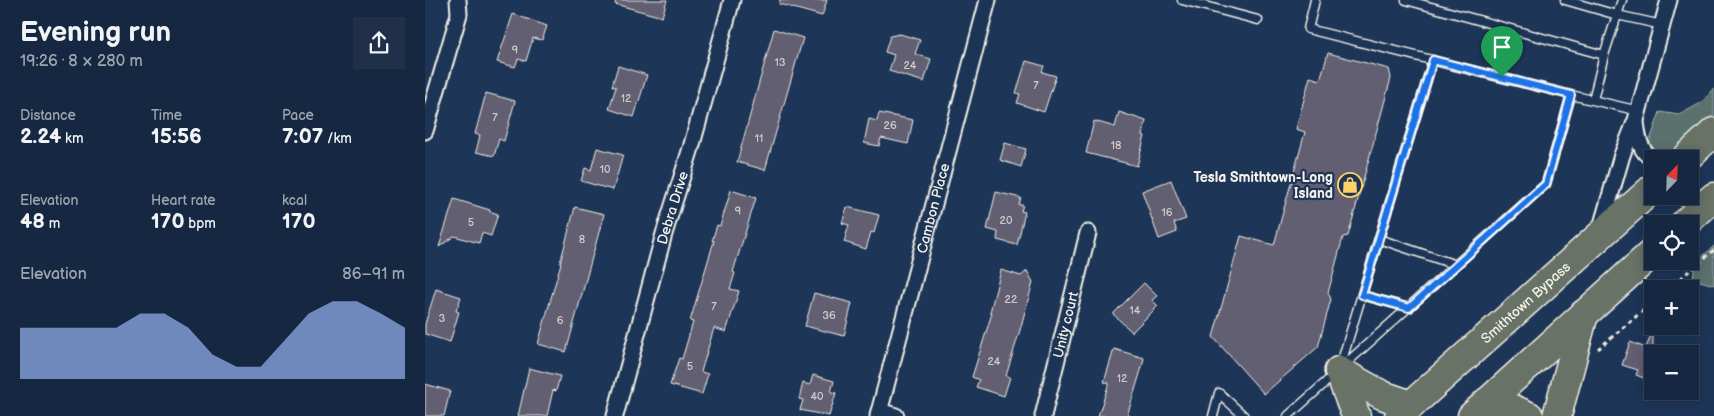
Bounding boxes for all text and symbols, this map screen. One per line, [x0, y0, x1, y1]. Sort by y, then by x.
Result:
text: Evening run [20, 16, 171, 49]
button: share [353, 17, 405, 69]
pin [1481, 26, 1523, 77]
icon: arrive [1488, 33, 1516, 61]
house number: 9 [512, 44, 518, 57]
text: 19:26 · 8 × 280 m [20, 52, 143, 71]
house number: 13 [774, 56, 786, 69]
house number: 24 [903, 59, 917, 72]
house number: 7 [1033, 79, 1039, 92]
house number: 12 [621, 92, 632, 105]
text: Distance [20, 107, 76, 124]
text: Time [151, 107, 182, 124]
text: Pace [282, 107, 314, 124]
house number: 7 [492, 111, 498, 124]
house number: 26 [883, 119, 897, 132]
text: 2.24 [20, 124, 61, 149]
text: 15:56 [151, 124, 202, 149]
text: 7:07 [282, 124, 323, 149]
text: km [61, 130, 84, 147]
text: /km [323, 130, 352, 147]
house number: 11 [755, 132, 763, 145]
house number: 18 [1111, 139, 1121, 152]
north arrow [1644, 150, 1699, 205]
map controls [1644, 150, 1699, 400]
street label: Cambon Place [913, 161, 954, 255]
house number: 10 [600, 163, 611, 176]
street label: Debra Drive [654, 169, 692, 246]
place label: Tesla Smithtown-Long Island [1193, 169, 1333, 202]
shop icon: Tesla Smithtown-Long Island [1337, 172, 1363, 198]
text: Elevation [20, 192, 78, 209]
text: Heart rate [151, 192, 216, 209]
text: kcal [282, 192, 307, 209]
house number: 9 [735, 205, 741, 218]
house number: 16 [1162, 206, 1173, 219]
text: 48 [20, 209, 45, 234]
text: 170 [151, 209, 185, 234]
text: 170 [282, 209, 316, 234]
house number: 20 [1000, 214, 1013, 227]
text: m [45, 215, 60, 232]
text: bpm [185, 215, 216, 232]
button: locate [1644, 215, 1699, 270]
house number: 5 [468, 216, 474, 229]
house number: 8 [579, 233, 585, 246]
street label: Smithtown Bypass [1478, 258, 1574, 347]
text: Elevation [20, 265, 87, 284]
text: 86–91 m [342, 265, 405, 284]
button: + [1644, 280, 1699, 335]
street label: Unity court [1050, 289, 1082, 360]
house number: 22 [1005, 293, 1018, 306]
house number: 7 [711, 300, 717, 313]
house number: 14 [1130, 304, 1141, 317]
house number: 36 [822, 309, 836, 322]
house number: 3 [439, 312, 446, 325]
house number: 6 [557, 314, 564, 327]
button: − [1644, 345, 1699, 400]
house number: 24 [987, 355, 1001, 368]
house number: 5 [687, 360, 693, 373]
house number: 12 [1117, 372, 1128, 385]
house number: 40 [810, 390, 824, 403]

